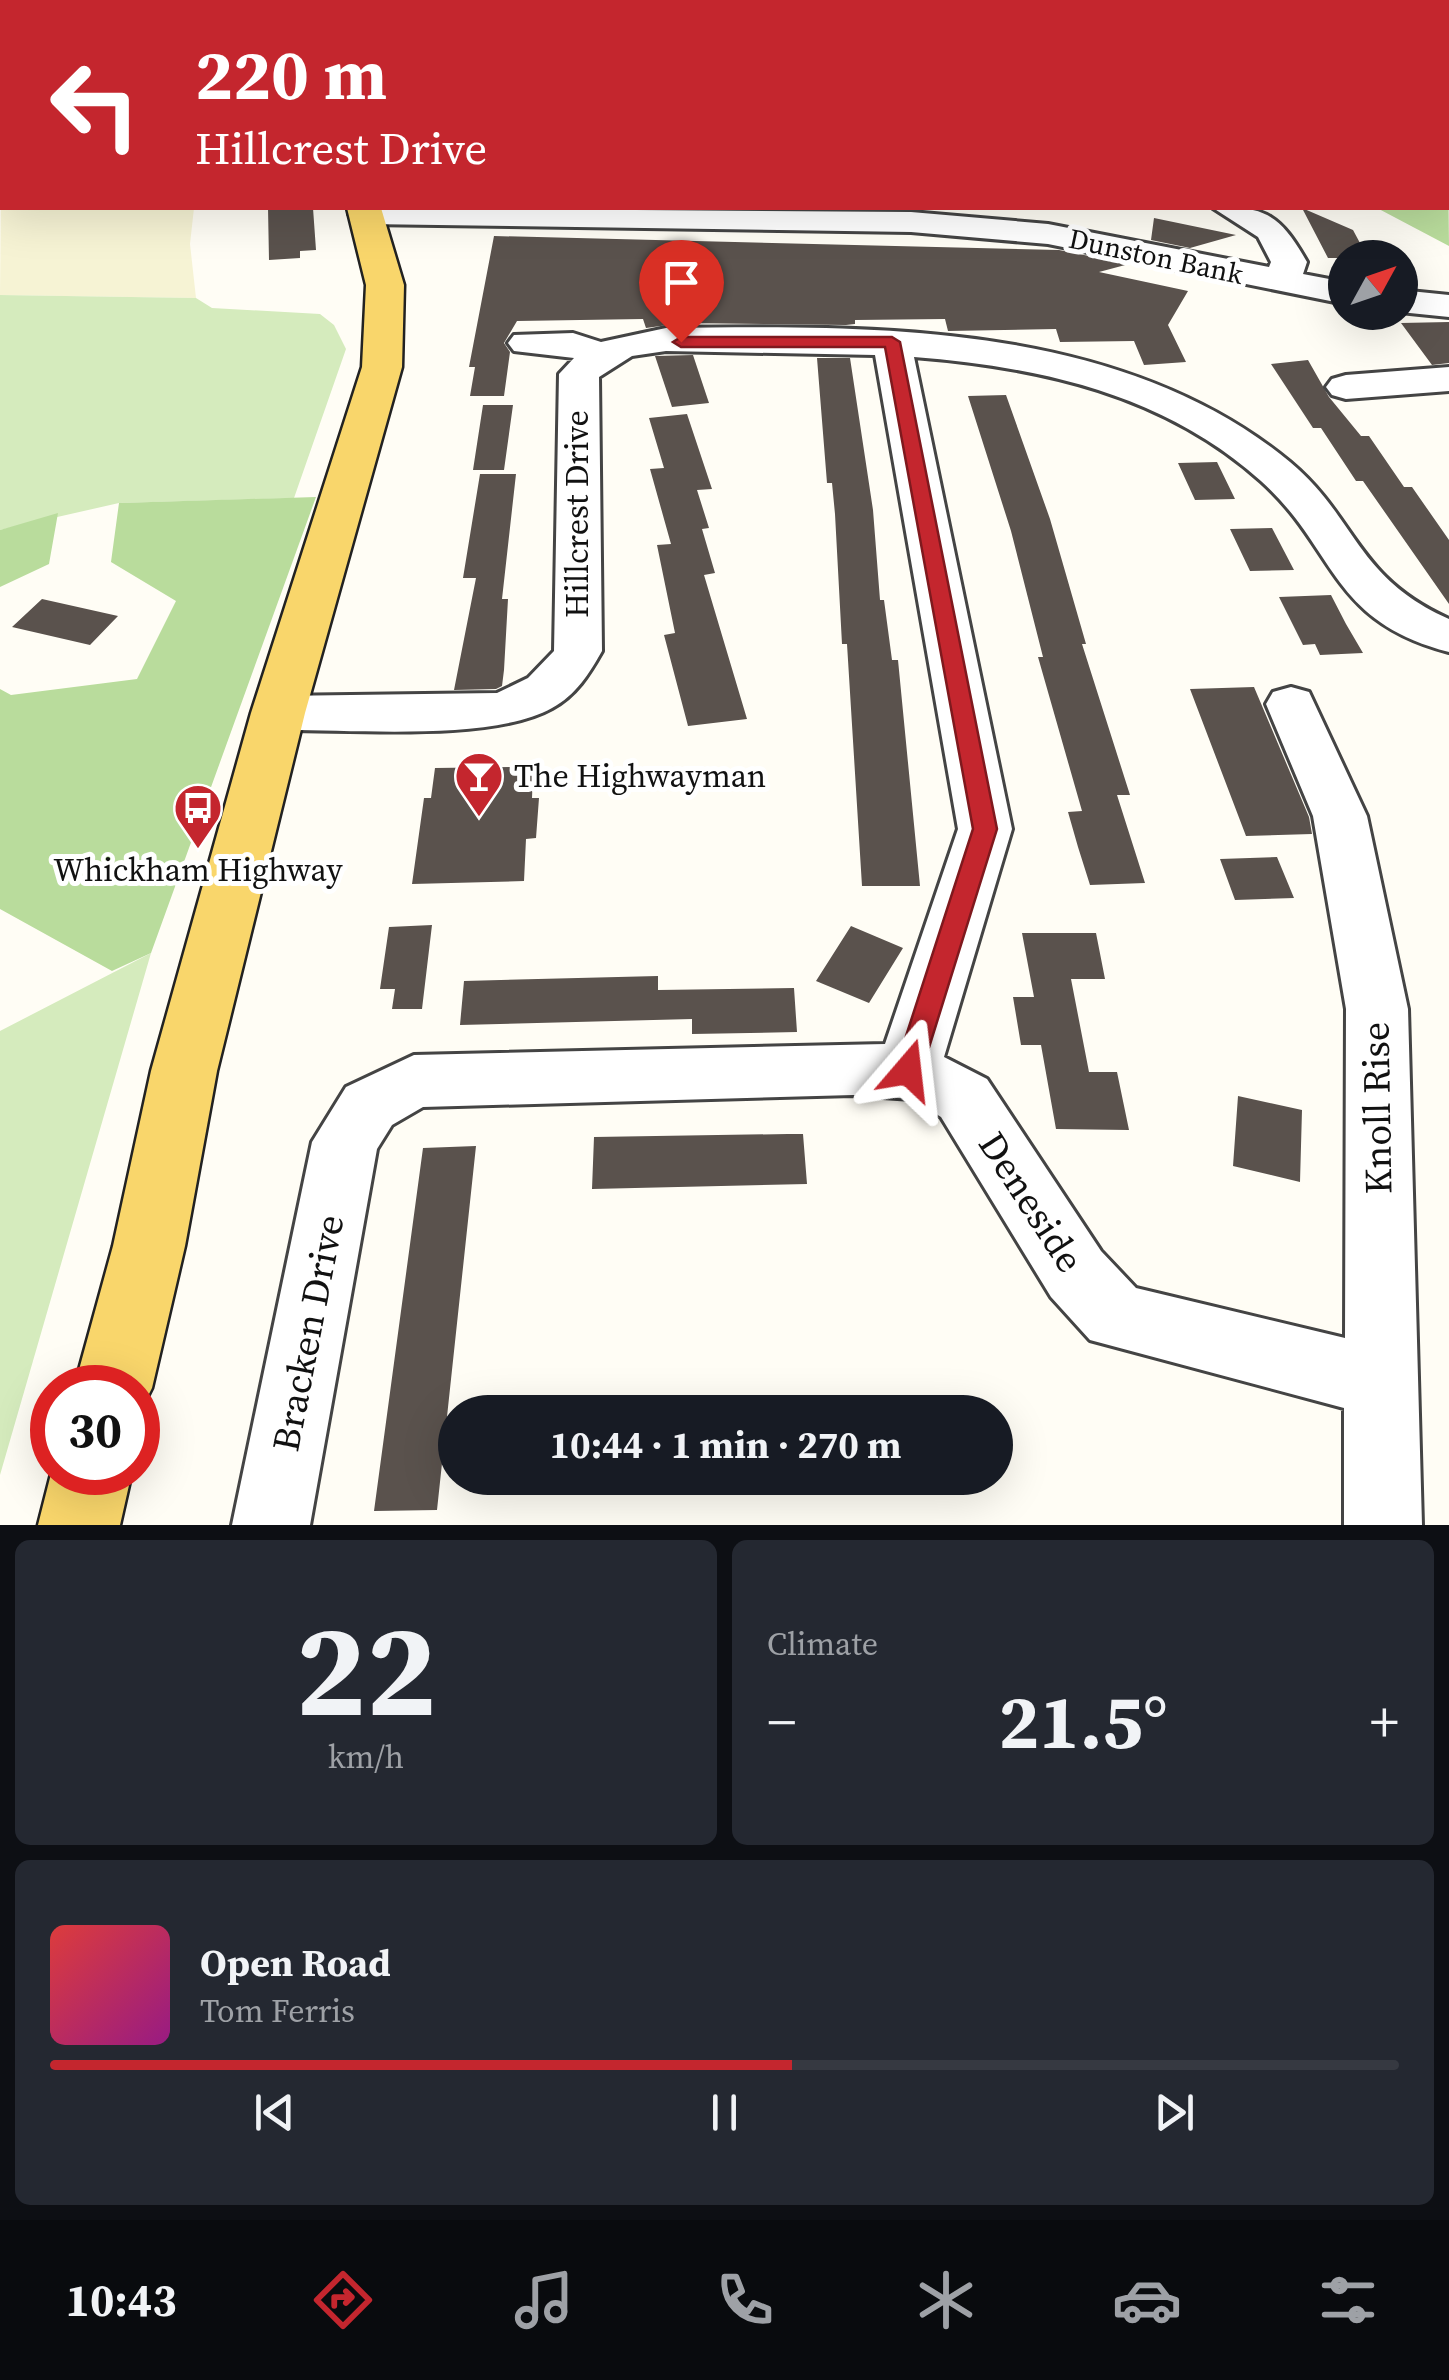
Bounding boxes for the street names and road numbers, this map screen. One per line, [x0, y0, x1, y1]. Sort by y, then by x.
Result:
street label: Dunston Bank [1065, 219, 1247, 293]
street label: Hillcrest Drive [555, 410, 599, 618]
street label: Knoll Rise [1350, 1021, 1404, 1195]
street label: Deneside [966, 1122, 1096, 1282]
street label: Bracken Drive [260, 1210, 356, 1456]

